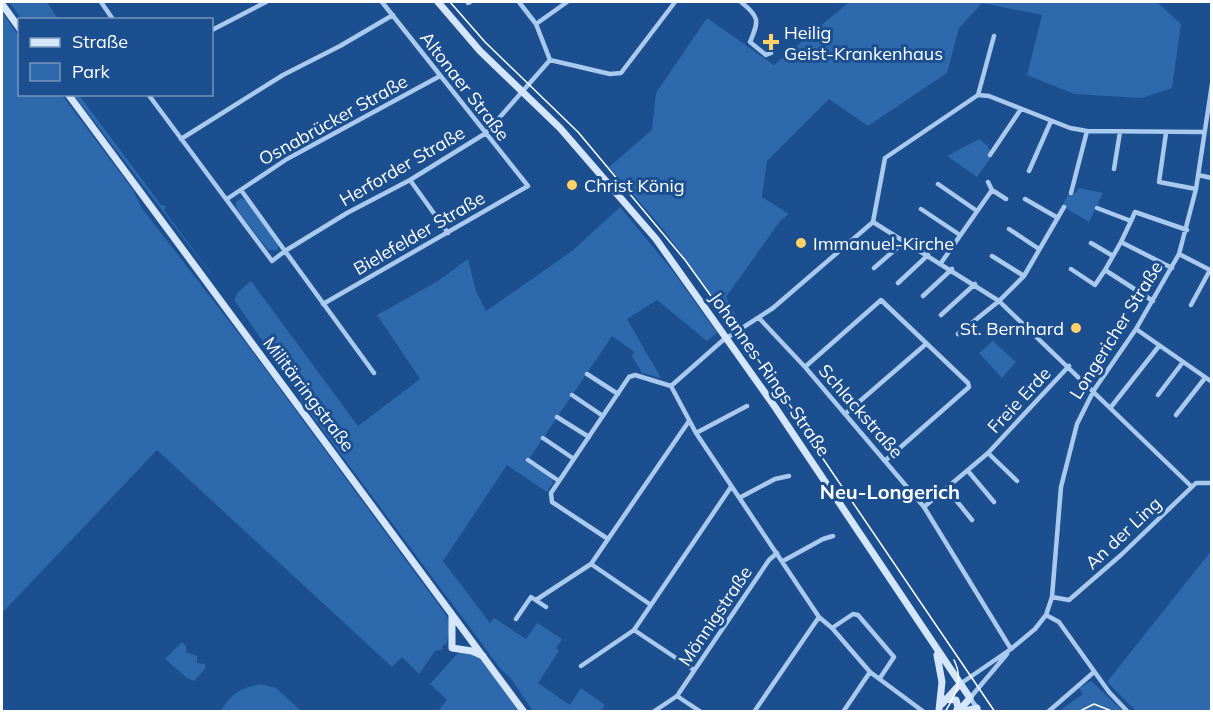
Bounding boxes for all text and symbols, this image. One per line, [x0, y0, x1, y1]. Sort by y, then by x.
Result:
legend [18, 18, 213, 96]
place label: Heilig Geist-Krankenhaus [784, 21, 943, 65]
street label: Altonaer Straße [415, 27, 515, 145]
text: Straße [72, 30, 128, 53]
marker: Heilig Geist-Krankenhaus [762, 33, 780, 51]
text: Park [72, 60, 111, 83]
street label: Osnabrücker Straße [254, 70, 412, 170]
street label: Herforder Straße [335, 121, 469, 211]
place label: Christ König [584, 174, 685, 197]
marker: Christ König [565, 178, 579, 192]
street label: Bielefelder Straße [349, 186, 489, 280]
place label: Immanuel-Kirche [813, 232, 954, 255]
marker: Immanuel-Kirche [794, 236, 808, 250]
street label: Longericher Straße [1064, 257, 1168, 403]
street label: Johannes-Rings-Straße [705, 287, 835, 461]
place label: St. Bernhard [960, 317, 1064, 340]
marker: St. Bernhard [1069, 321, 1083, 335]
street label: Militärringstraße [258, 332, 360, 456]
street label: Schlackstraße [814, 359, 908, 463]
street label: Freie Erde [982, 362, 1056, 438]
district label: Neu-Longerich [820, 479, 960, 504]
street label: An der Ling [1080, 492, 1166, 574]
street label: Mönnigstraße [673, 562, 757, 670]

